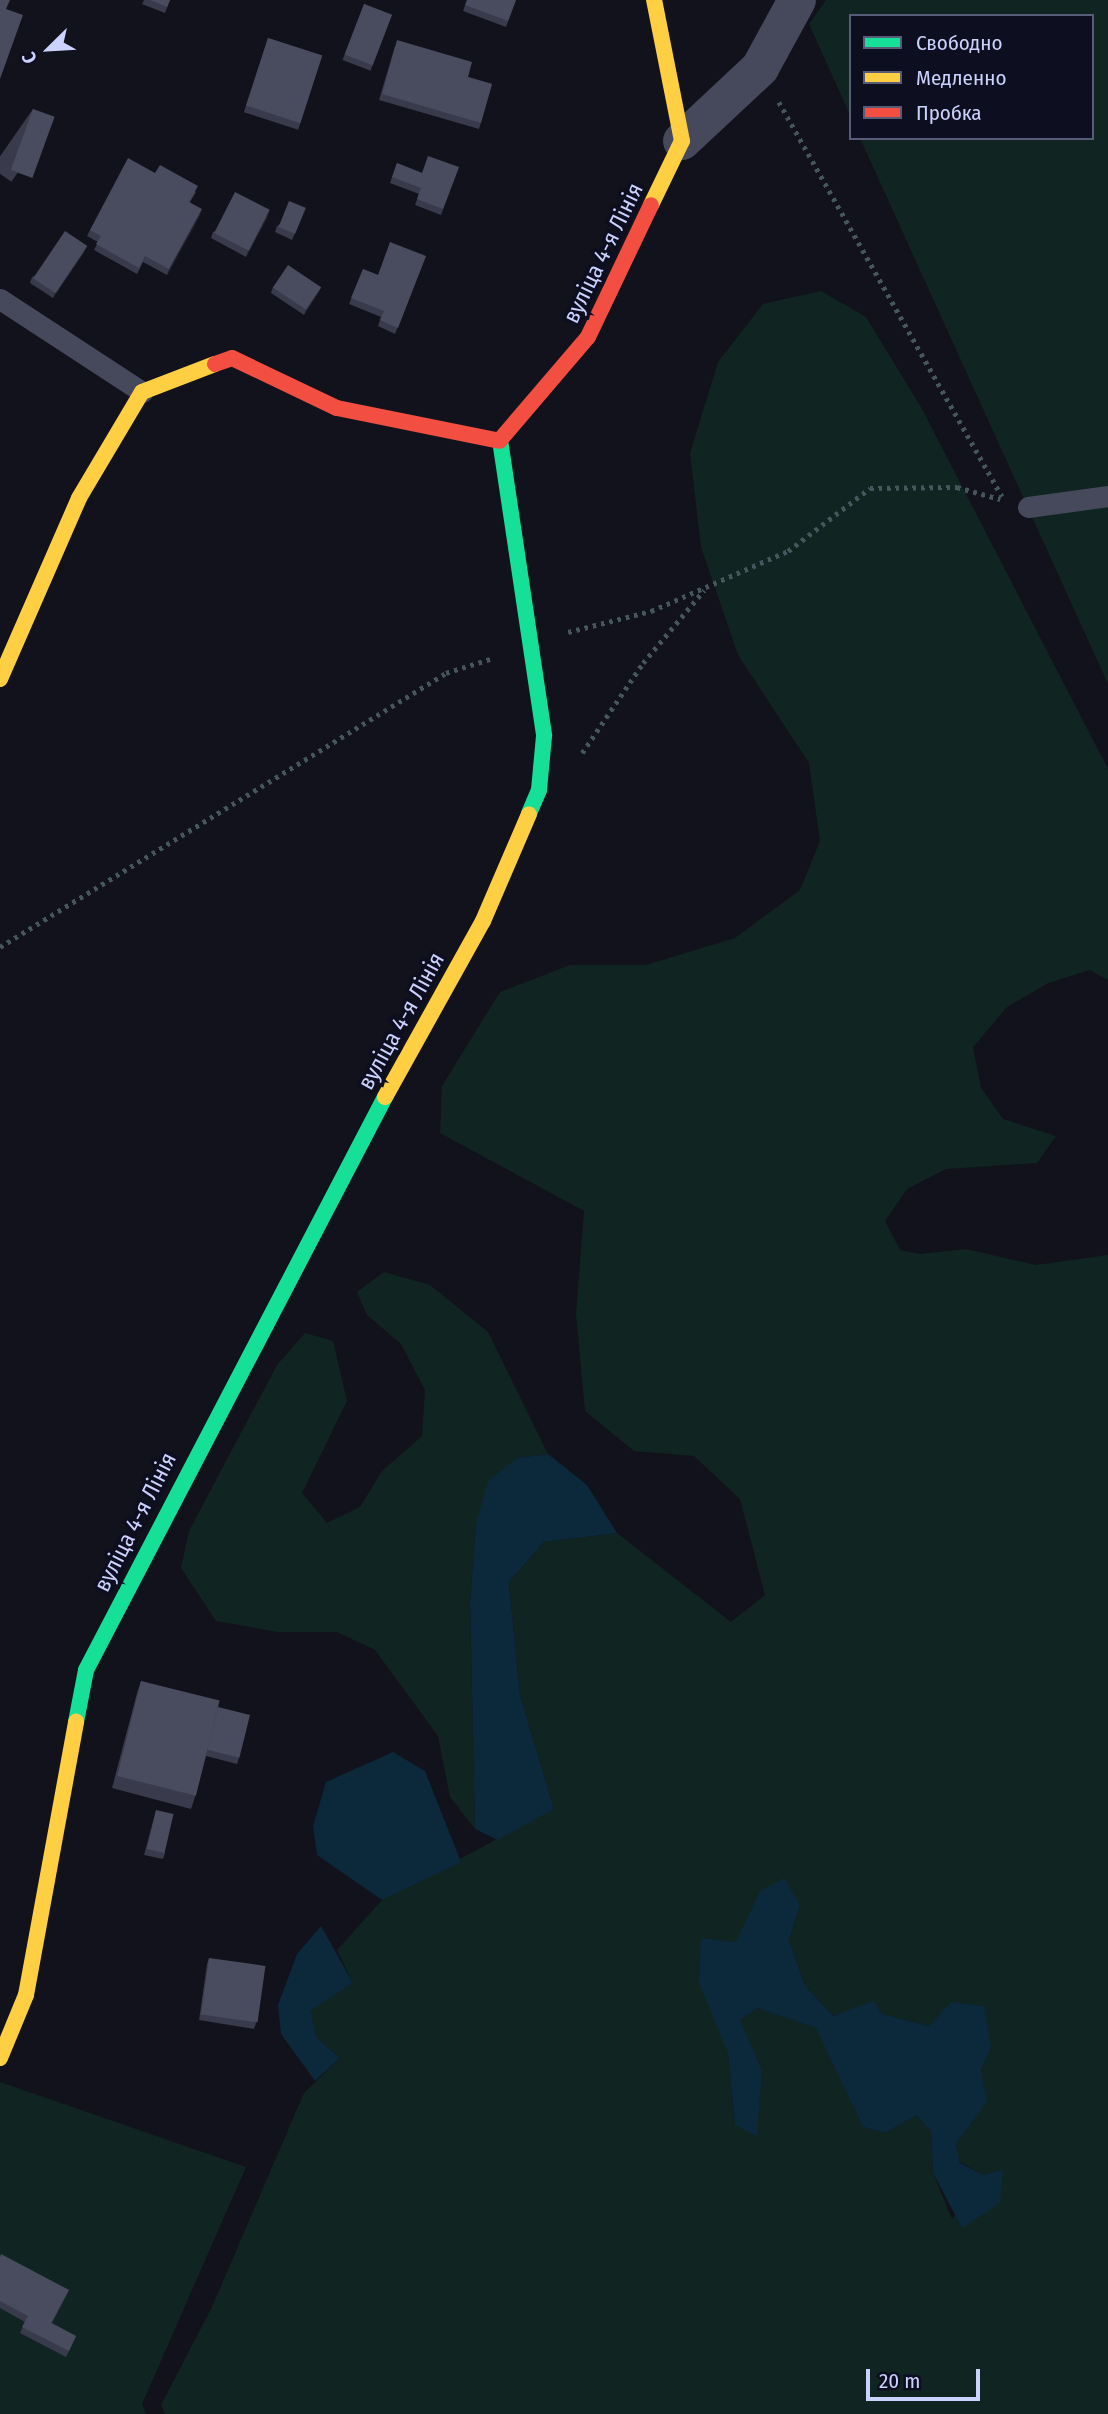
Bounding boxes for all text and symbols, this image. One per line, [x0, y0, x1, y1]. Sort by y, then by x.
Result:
north arrow [14, 14, 84, 84]
legend [849, 14, 1094, 140]
text: Свободно [916, 30, 1002, 56]
text: С [17, 49, 42, 67]
text: Медленно [916, 65, 1006, 91]
text: Пробка [916, 100, 982, 126]
street label: вуліца 4-я Лінія [557, 178, 649, 328]
street label: вуліца 4-я Лінія [352, 948, 450, 1094]
street label: вуліца 4-я Лінія [88, 1448, 182, 1596]
scale bar [870, 2354, 984, 2398]
text: 20 m [879, 2368, 920, 2394]

